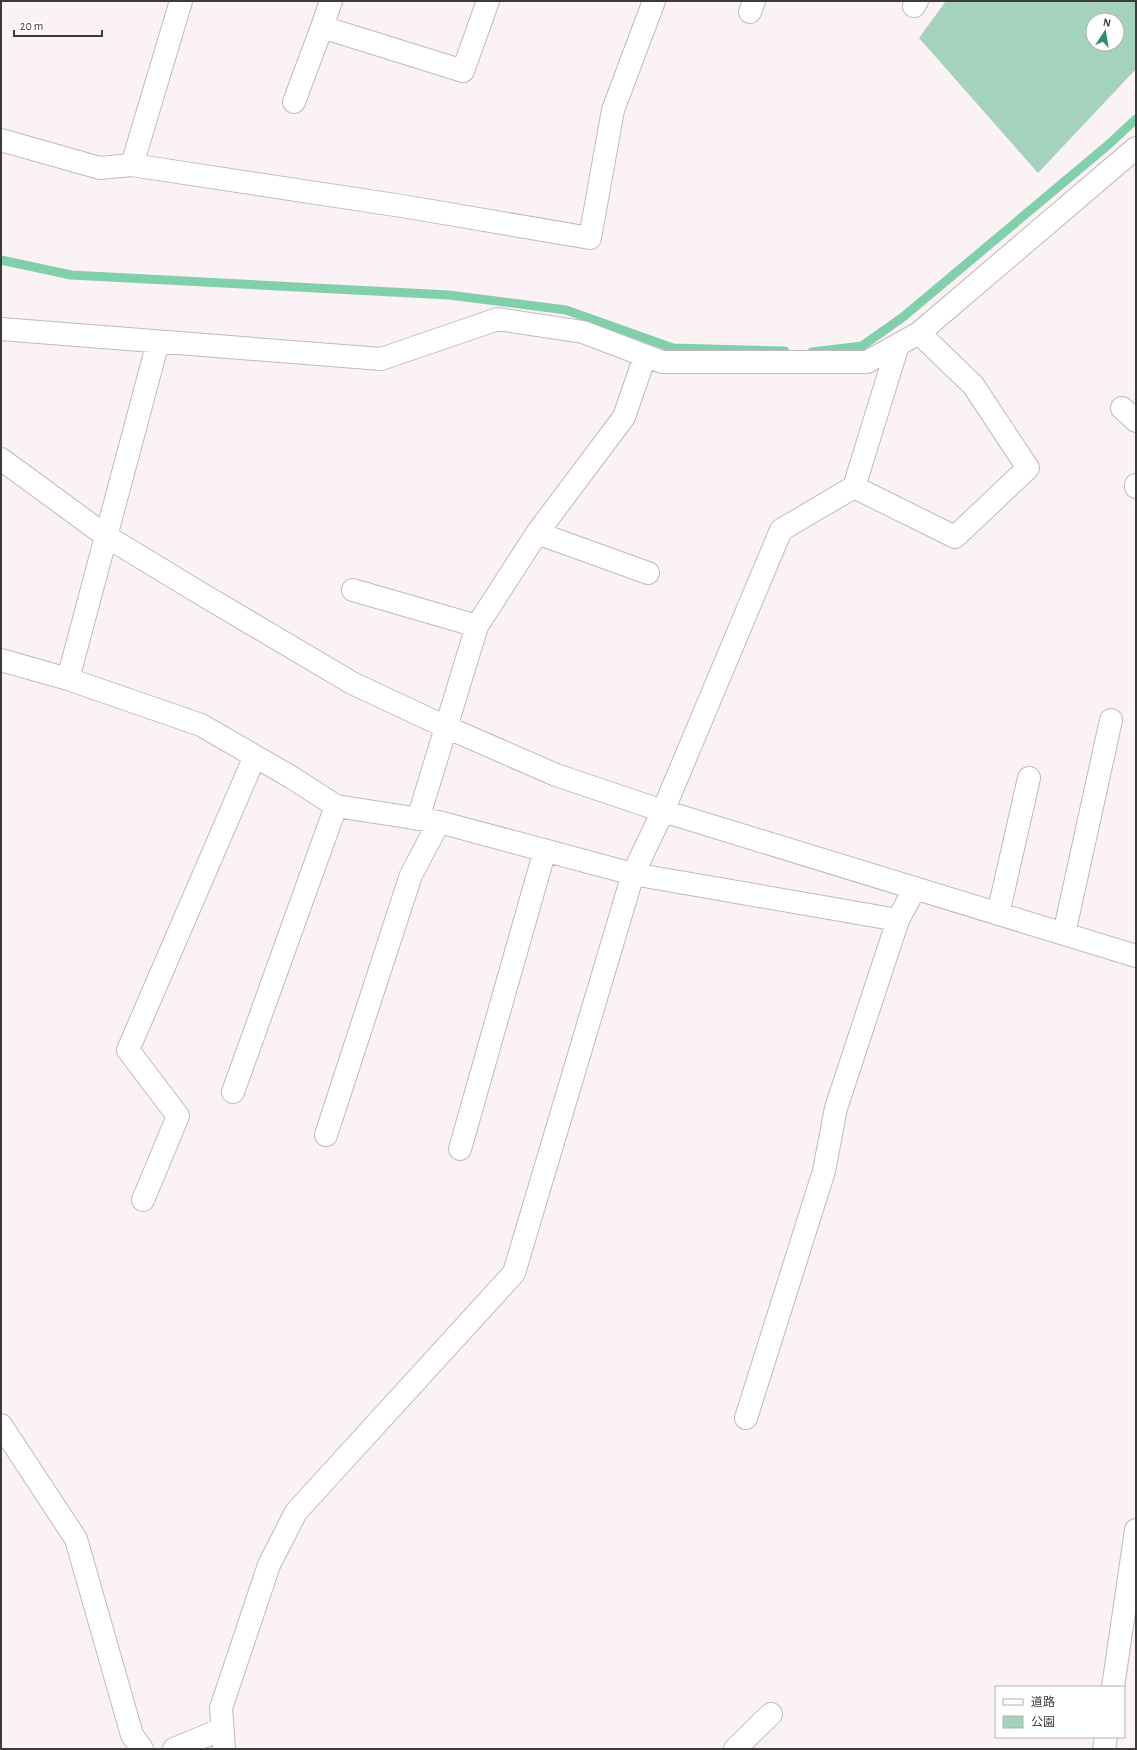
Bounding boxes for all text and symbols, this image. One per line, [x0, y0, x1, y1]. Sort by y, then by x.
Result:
scale bar [14, 12, 102, 38]
north arrow [1085, 12, 1125, 52]
text: N [1102, 17, 1112, 29]
text: 20 m [20, 20, 43, 32]
legend [995, 1686, 1125, 1738]
text: 道路 [1031, 1695, 1055, 1708]
text: 公園 [1031, 1716, 1055, 1728]

